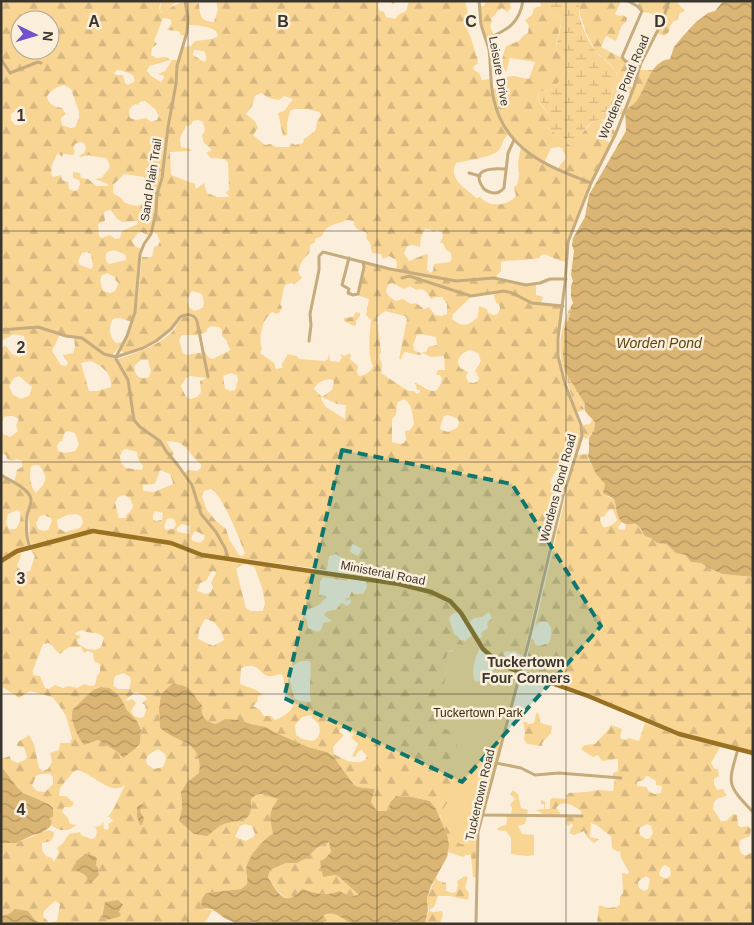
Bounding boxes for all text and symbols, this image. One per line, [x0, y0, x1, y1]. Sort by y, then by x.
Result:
north arrow [10, 10, 60, 60]
text: A [88, 13, 100, 30]
text: B [277, 13, 289, 30]
text: C [465, 13, 477, 30]
text: D [654, 13, 666, 30]
text: N [40, 30, 56, 42]
street label: Wordens Pond Road [596, 33, 652, 141]
street label: Leisure Drive [486, 35, 512, 107]
text: 1 [17, 107, 26, 124]
street label: Sand Plain Trail [138, 137, 164, 223]
water label: Worden Pond [616, 335, 703, 351]
text: 2 [17, 339, 26, 356]
street label: Wordens Pond Road [537, 432, 579, 544]
street label: Ministerial Road [339, 558, 427, 588]
text: 3 [17, 570, 26, 587]
district label: Tuckertown Four Corners [482, 654, 571, 686]
park label: Tuckertown Park [433, 706, 524, 720]
street label: Tuckertown Road [463, 748, 497, 842]
text: 4 [17, 801, 26, 818]

